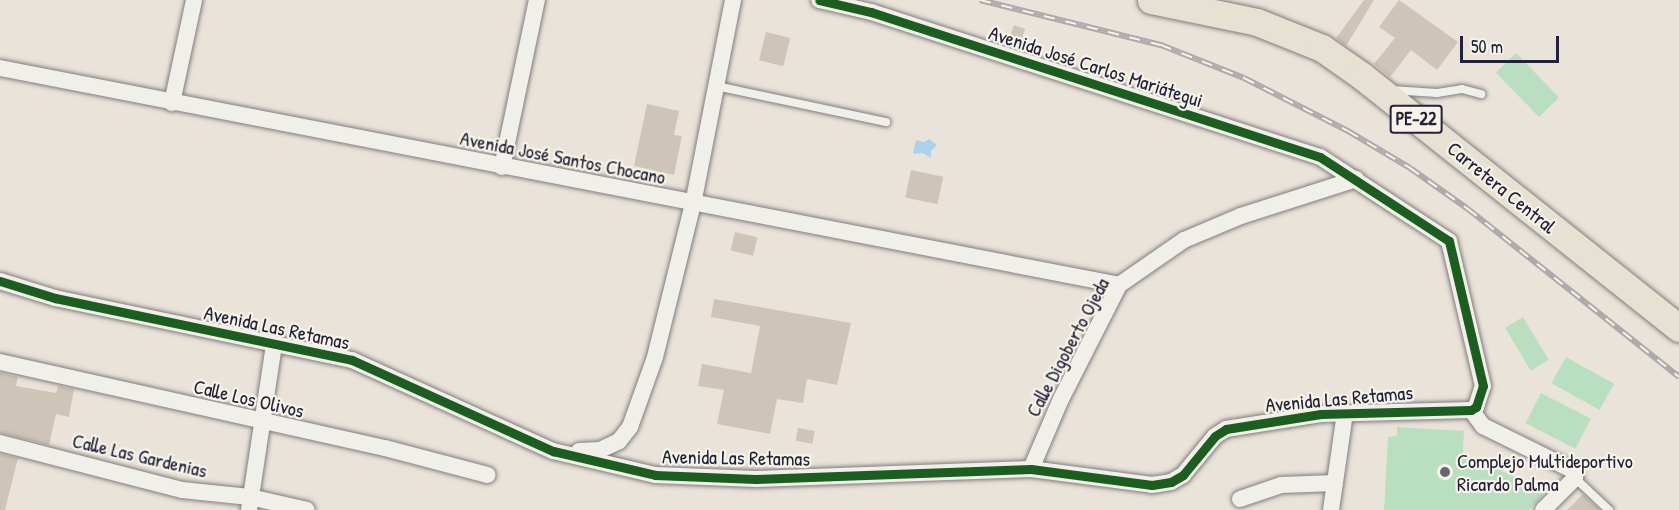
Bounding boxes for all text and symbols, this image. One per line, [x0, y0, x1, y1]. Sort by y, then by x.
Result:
street label: Avenida José Carlos Mariátegui [986, 20, 1206, 112]
scale bar [1463, 24, 1562, 62]
text: 50 m [1471, 34, 1503, 59]
road number: PE-22 [1389, 104, 1443, 134]
street label: Avenida José Santos Chocano [458, 125, 668, 189]
street label: Carretera Central [1443, 136, 1561, 238]
street label: Calle Digoberto Ojeda [1020, 273, 1114, 421]
street label: Avenida Las Retamas [202, 300, 352, 354]
street label: Calle Los Olivos [192, 374, 306, 422]
street label: Avenida Las Retamas [1264, 380, 1414, 416]
street label: Calle Las Gardenias [70, 428, 210, 482]
street label: Avenida Las Retamas [662, 444, 810, 470]
place label: Complejo Multideportivo Ricardo Palma [1457, 448, 1633, 495]
marker: Complejo Multideportivo Ricardo Palma [1438, 465, 1452, 479]

